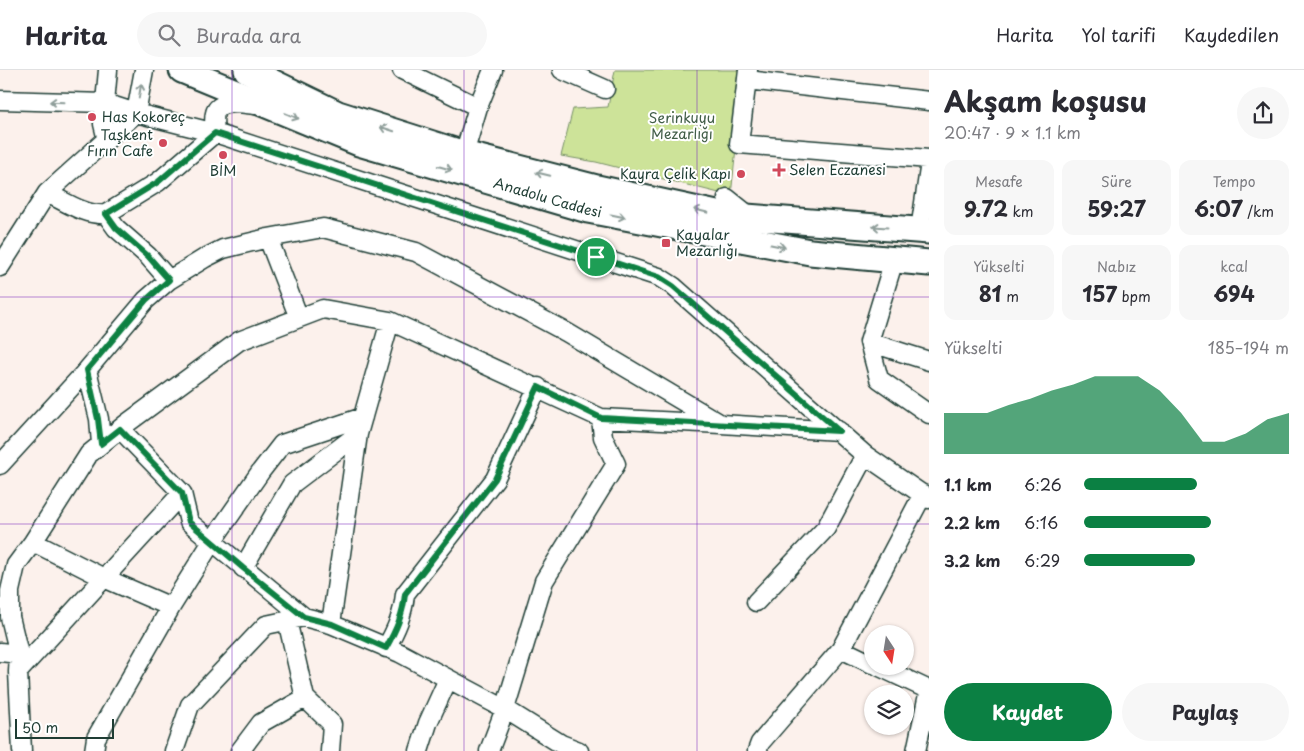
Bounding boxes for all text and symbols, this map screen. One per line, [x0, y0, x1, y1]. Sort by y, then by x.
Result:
search box [137, 12, 487, 57]
text: Harita [25, 17, 107, 53]
icon: search [155, 21, 183, 49]
text: Burada ara [195, 21, 301, 49]
text: Harita [996, 21, 1053, 48]
text: Yol tarifi [1081, 21, 1156, 48]
text: Kaydedilen [1184, 21, 1279, 48]
text: Akşam koşusu [944, 79, 1147, 122]
one-way arrow [135, 84, 145, 100]
button: share [1237, 87, 1289, 139]
one-way arrow [49, 97, 65, 106]
place label: Has Kokoreç [102, 106, 185, 127]
park label: Serinkuyu Mezarlığı [649, 107, 715, 144]
marker: Has Kokoreç [86, 111, 98, 123]
one-way arrow [284, 112, 299, 121]
text: 20:47 · 9 × 1.1 km [944, 120, 1081, 144]
place label: Taşkent Fırın Cafe [87, 124, 153, 161]
one-way arrow [379, 124, 395, 134]
marker: Taşkent Fırın Cafe [157, 137, 169, 149]
marker: BİM [217, 149, 229, 161]
place label: Selen Eczanesi [789, 159, 886, 180]
place label: BİM [210, 160, 236, 181]
place label: Kayra Çelik Kapı [620, 163, 731, 184]
one-way arrow [437, 164, 453, 174]
marker: Selen Eczanesi [773, 164, 785, 176]
marker: Kayra Çelik Kapı [735, 168, 747, 180]
one-way arrow [536, 169, 552, 178]
text: Mesafe [975, 171, 1023, 192]
text: Süre [1101, 171, 1132, 192]
text: Tempo [1213, 171, 1256, 192]
street label: Anadolu Caddesi [491, 172, 604, 222]
text: 9.72 [964, 192, 1008, 224]
text: 59:27 [1087, 192, 1146, 224]
text: 6:07 [1194, 192, 1243, 224]
text: km [1008, 201, 1034, 222]
text: /km [1243, 201, 1274, 222]
one-way arrow [694, 206, 710, 215]
one-way arrow [610, 212, 626, 221]
one-way arrow [873, 222, 889, 232]
place label: Kayalar Mezarlığı [676, 224, 738, 261]
pin [575, 236, 617, 278]
marker: Kayalar Mezarlığı [660, 237, 672, 249]
one-way arrow [770, 242, 786, 251]
icon: arrive [582, 243, 610, 271]
text: Yükselti [973, 256, 1024, 277]
text: Nabız [1097, 256, 1136, 277]
text: kcal [1220, 256, 1248, 277]
text: 81 [979, 277, 1002, 309]
text: 157 [1082, 277, 1117, 309]
text: 694 [1214, 277, 1255, 309]
text: m [1002, 286, 1019, 307]
text: bpm [1117, 286, 1151, 307]
text: Yükselti [944, 335, 1002, 359]
text: 185–194 m [1208, 335, 1289, 359]
text: 1.1 km [944, 472, 992, 496]
text: 6:26 [1024, 472, 1062, 496]
text: 2.2 km [944, 510, 1000, 534]
text: 6:16 [1024, 510, 1058, 534]
text: 3.2 km [944, 548, 1001, 572]
text: 6:29 [1024, 548, 1060, 572]
north arrow [864, 625, 914, 675]
map controls [864, 625, 914, 735]
button: Kaydet [944, 683, 1112, 741]
button: Paylaş [1122, 683, 1289, 741]
button: layers [864, 685, 914, 735]
scale bar [15, 716, 114, 739]
text: 50 m [22, 717, 58, 738]

